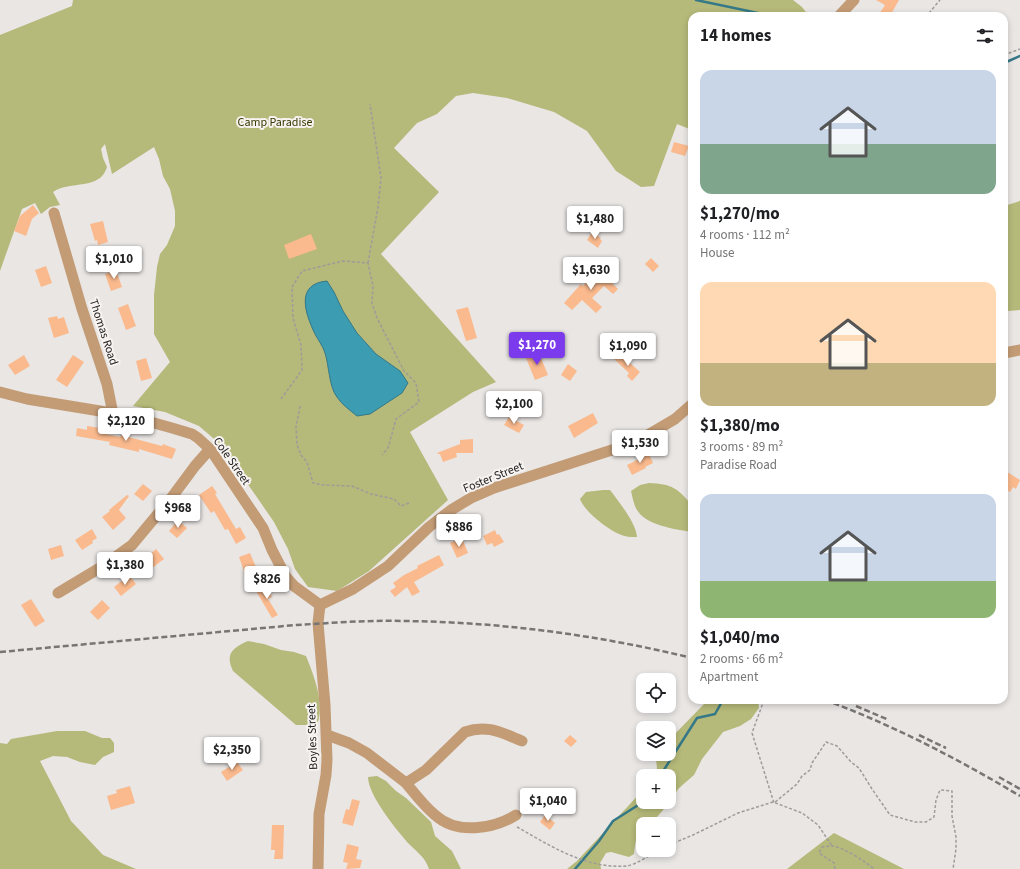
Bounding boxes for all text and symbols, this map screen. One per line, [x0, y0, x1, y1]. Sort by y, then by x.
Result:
text: 14 homes [700, 24, 771, 48]
icon: filters [974, 25, 996, 47]
icon: home [812, 96, 884, 168]
park label: Camp Paradise [238, 114, 312, 131]
text: $1,270/mo [700, 202, 780, 226]
pin: $1,480 [562, 206, 628, 240]
text: $1,480 [576, 210, 614, 228]
text: 4 rooms · 112 m² [700, 226, 790, 244]
text: House [700, 244, 735, 262]
pin: $1,010 [81, 246, 147, 280]
text: $1,010 [95, 250, 133, 268]
pin: $1,630 [558, 257, 624, 291]
text: $1,630 [572, 261, 610, 279]
street label: Thomas Road [85, 297, 122, 367]
icon: home [812, 308, 884, 380]
pin: $1,270 [504, 332, 570, 366]
pin: $1,090 [595, 333, 661, 367]
text: $1,270 [518, 336, 556, 354]
text: $1,090 [609, 337, 647, 355]
pin: $2,100 [481, 391, 547, 425]
text: $2,100 [495, 395, 533, 413]
pin: $2,120 [93, 408, 159, 442]
text: $2,120 [107, 412, 145, 430]
text: $1,380/mo [700, 414, 780, 438]
pin: $1,530 [607, 430, 673, 464]
street label: Cole Street [209, 434, 254, 489]
text: $1,530 [621, 434, 659, 452]
text: 3 rooms · 89 m² [700, 438, 783, 456]
text: Paradise Road [700, 456, 777, 474]
street label: Foster Street [461, 458, 526, 497]
pin: $968 [154, 495, 202, 529]
text: $968 [164, 499, 192, 517]
pin: $886 [435, 514, 483, 548]
text: $886 [445, 518, 473, 536]
icon: home [812, 520, 884, 592]
pin: $1,380 [92, 552, 158, 586]
text: $1,380 [106, 556, 144, 574]
pin: $826 [243, 566, 291, 600]
text: $826 [253, 570, 281, 588]
text: $1,040/mo [700, 626, 780, 650]
text: 2 rooms · 66 m² [700, 650, 783, 668]
text: Apartment [700, 668, 758, 686]
map controls [636, 673, 676, 857]
button: locate [636, 673, 676, 713]
street label: Boyles Street [303, 704, 322, 770]
button: layers [636, 721, 676, 761]
pin: $2,350 [199, 737, 265, 771]
text: $2,350 [213, 741, 251, 759]
button: + [636, 769, 676, 809]
pin: $1,040 [515, 788, 581, 822]
text: $1,040 [529, 792, 567, 810]
button: − [636, 817, 676, 857]

